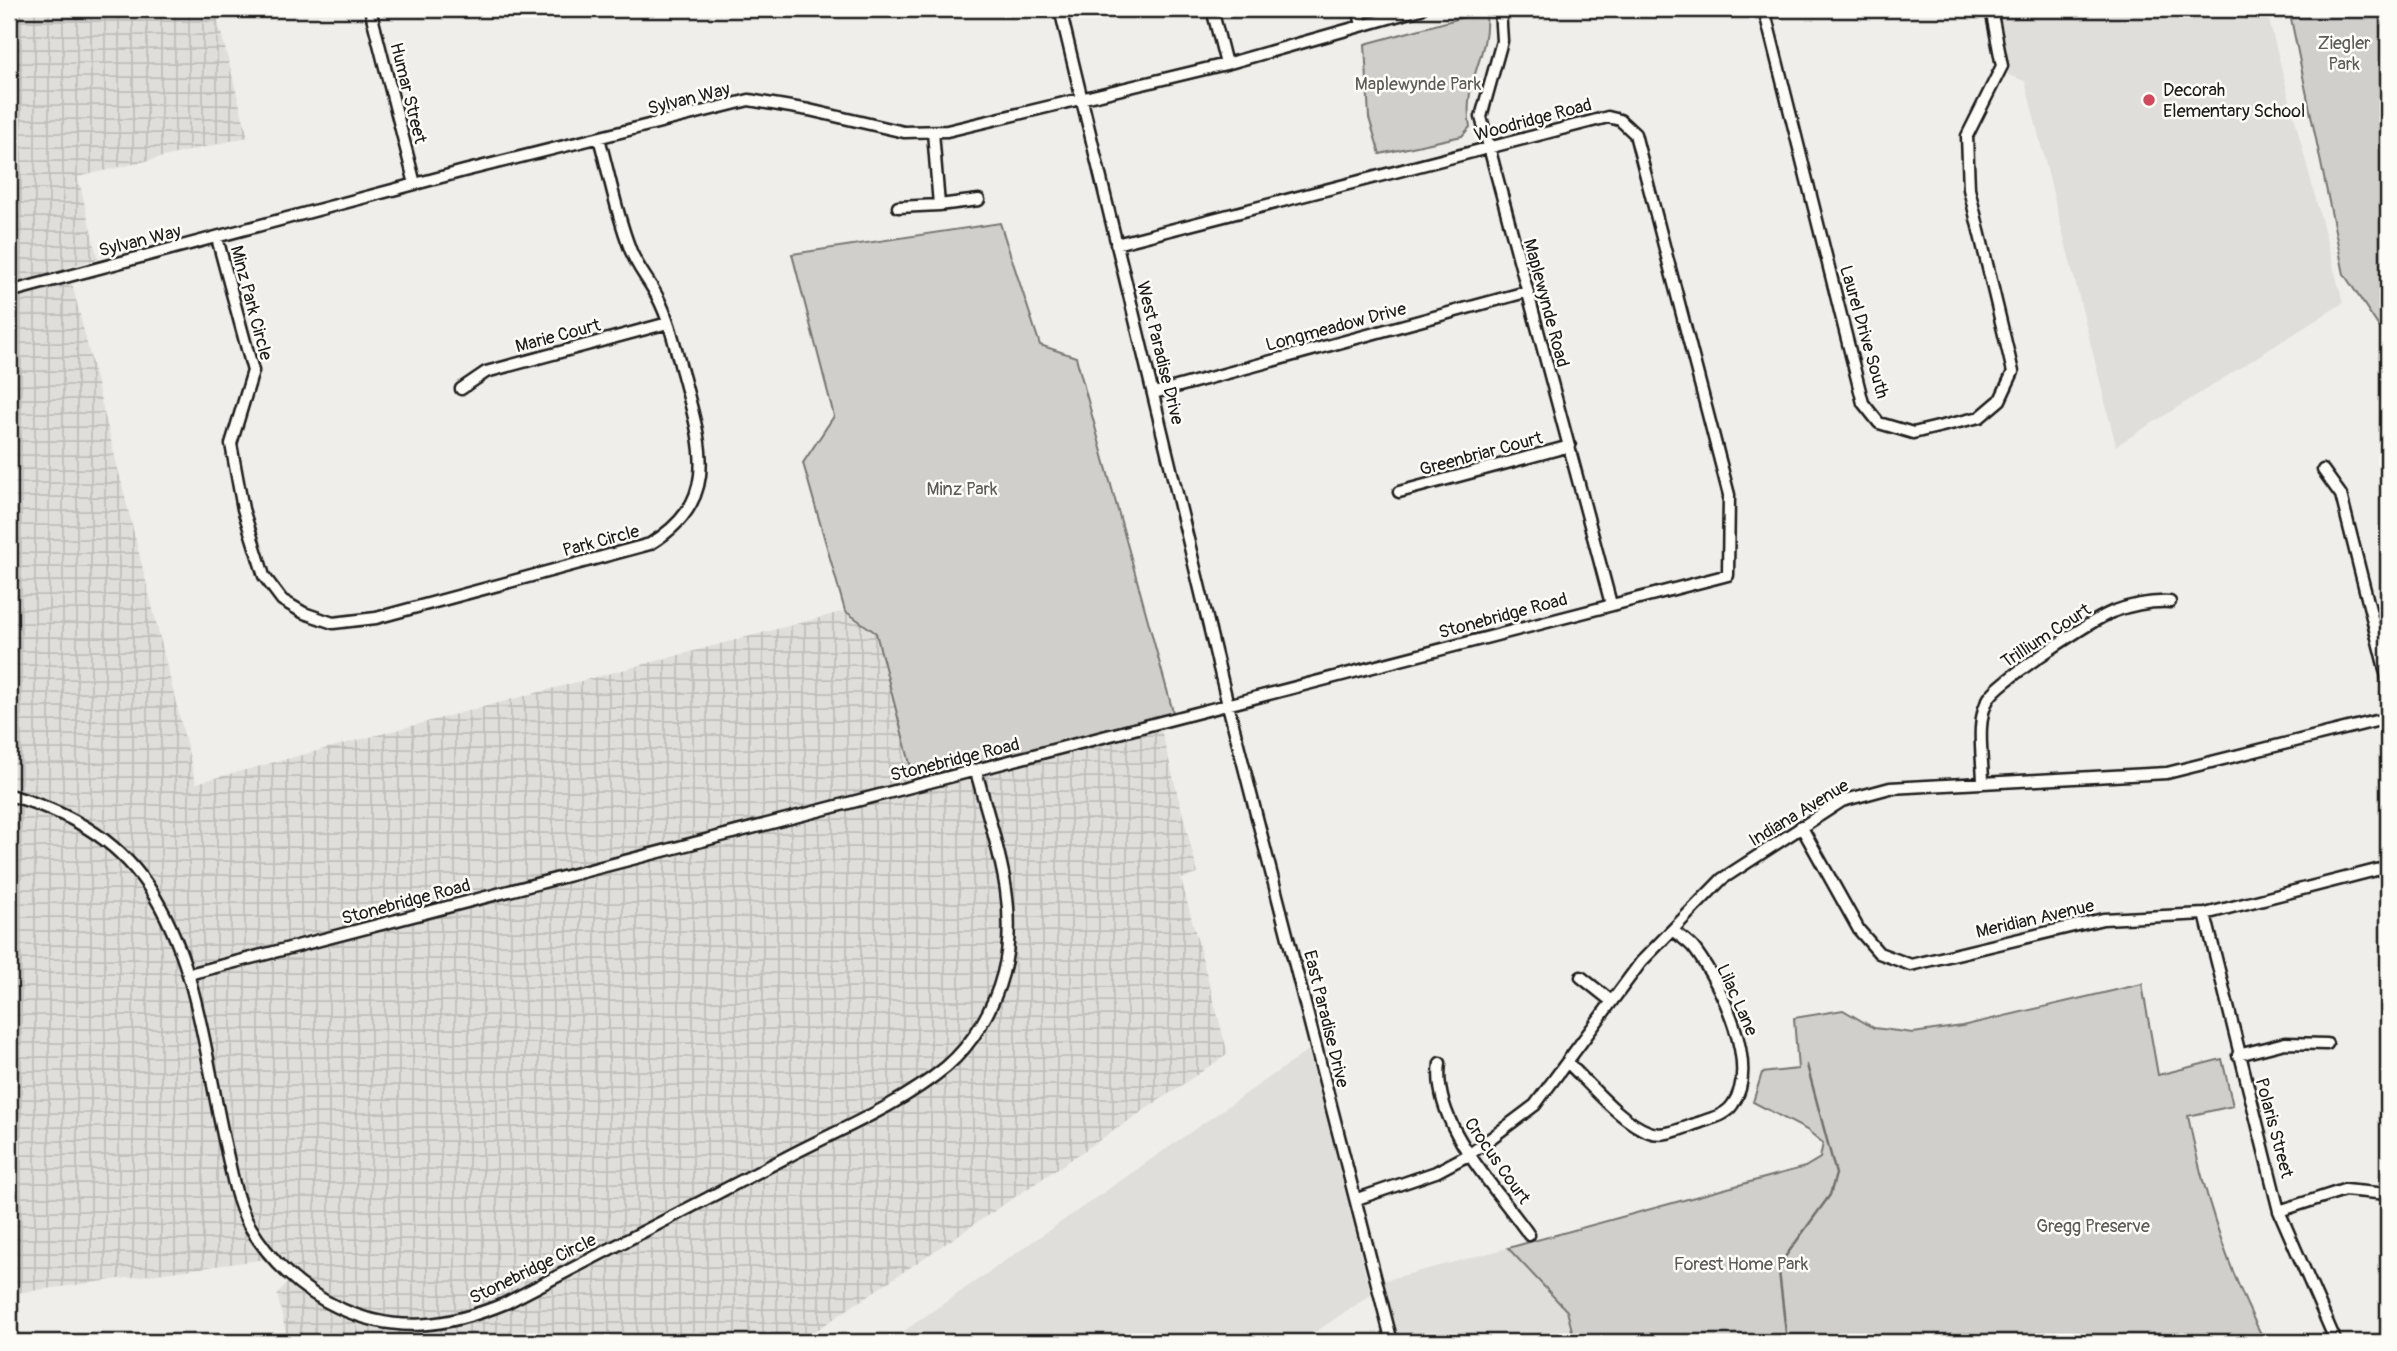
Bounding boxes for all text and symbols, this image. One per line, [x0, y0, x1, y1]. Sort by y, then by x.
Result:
park label: Ziegler Park [2318, 32, 2371, 76]
street label: Humar Street [384, 40, 432, 147]
park label: Maplewynde Park [1355, 73, 1482, 96]
street label: Sylvan Way [646, 78, 733, 120]
place label: Decorah Elementary School [2163, 79, 2305, 123]
marker: Decorah Elementary School [2141, 92, 2157, 108]
street label: Woodridge Road [1472, 93, 1594, 147]
street label: Sylvan Way [97, 220, 184, 262]
street label: Maplewynde Road [1518, 236, 1574, 370]
street label: Minz Park Circle [225, 243, 277, 363]
street label: Laurel Drive South [1834, 263, 1894, 401]
street label: West Paradise Drive [1131, 279, 1189, 427]
street label: Longmeadow Drive [1263, 297, 1409, 357]
street label: Marie Court [513, 313, 604, 358]
street label: Greenbriar Court [1417, 426, 1546, 481]
park label: Minz Park [927, 478, 998, 501]
street label: Park Circle [560, 520, 642, 562]
street label: Stonebridge Road [1436, 588, 1570, 644]
street label: Trillium Court [1997, 598, 2096, 674]
street label: Stonebridge Road [888, 733, 1022, 787]
street label: Indiana Avenue [1745, 774, 1853, 852]
street label: Stonebridge Road [339, 874, 473, 930]
street label: Meridian Avenue [1974, 894, 2097, 944]
street label: East Paradise Drive [1298, 948, 1354, 1090]
street label: Lilac Lane [1711, 961, 1763, 1040]
street label: Polaris Street [2250, 1075, 2299, 1181]
street label: Crocus Court [1459, 1113, 1536, 1209]
park label: Gregg Preserve [2036, 1215, 2150, 1238]
street label: Stonebridge Circle [466, 1228, 600, 1310]
park label: Forest Home Park [1674, 1253, 1809, 1276]

